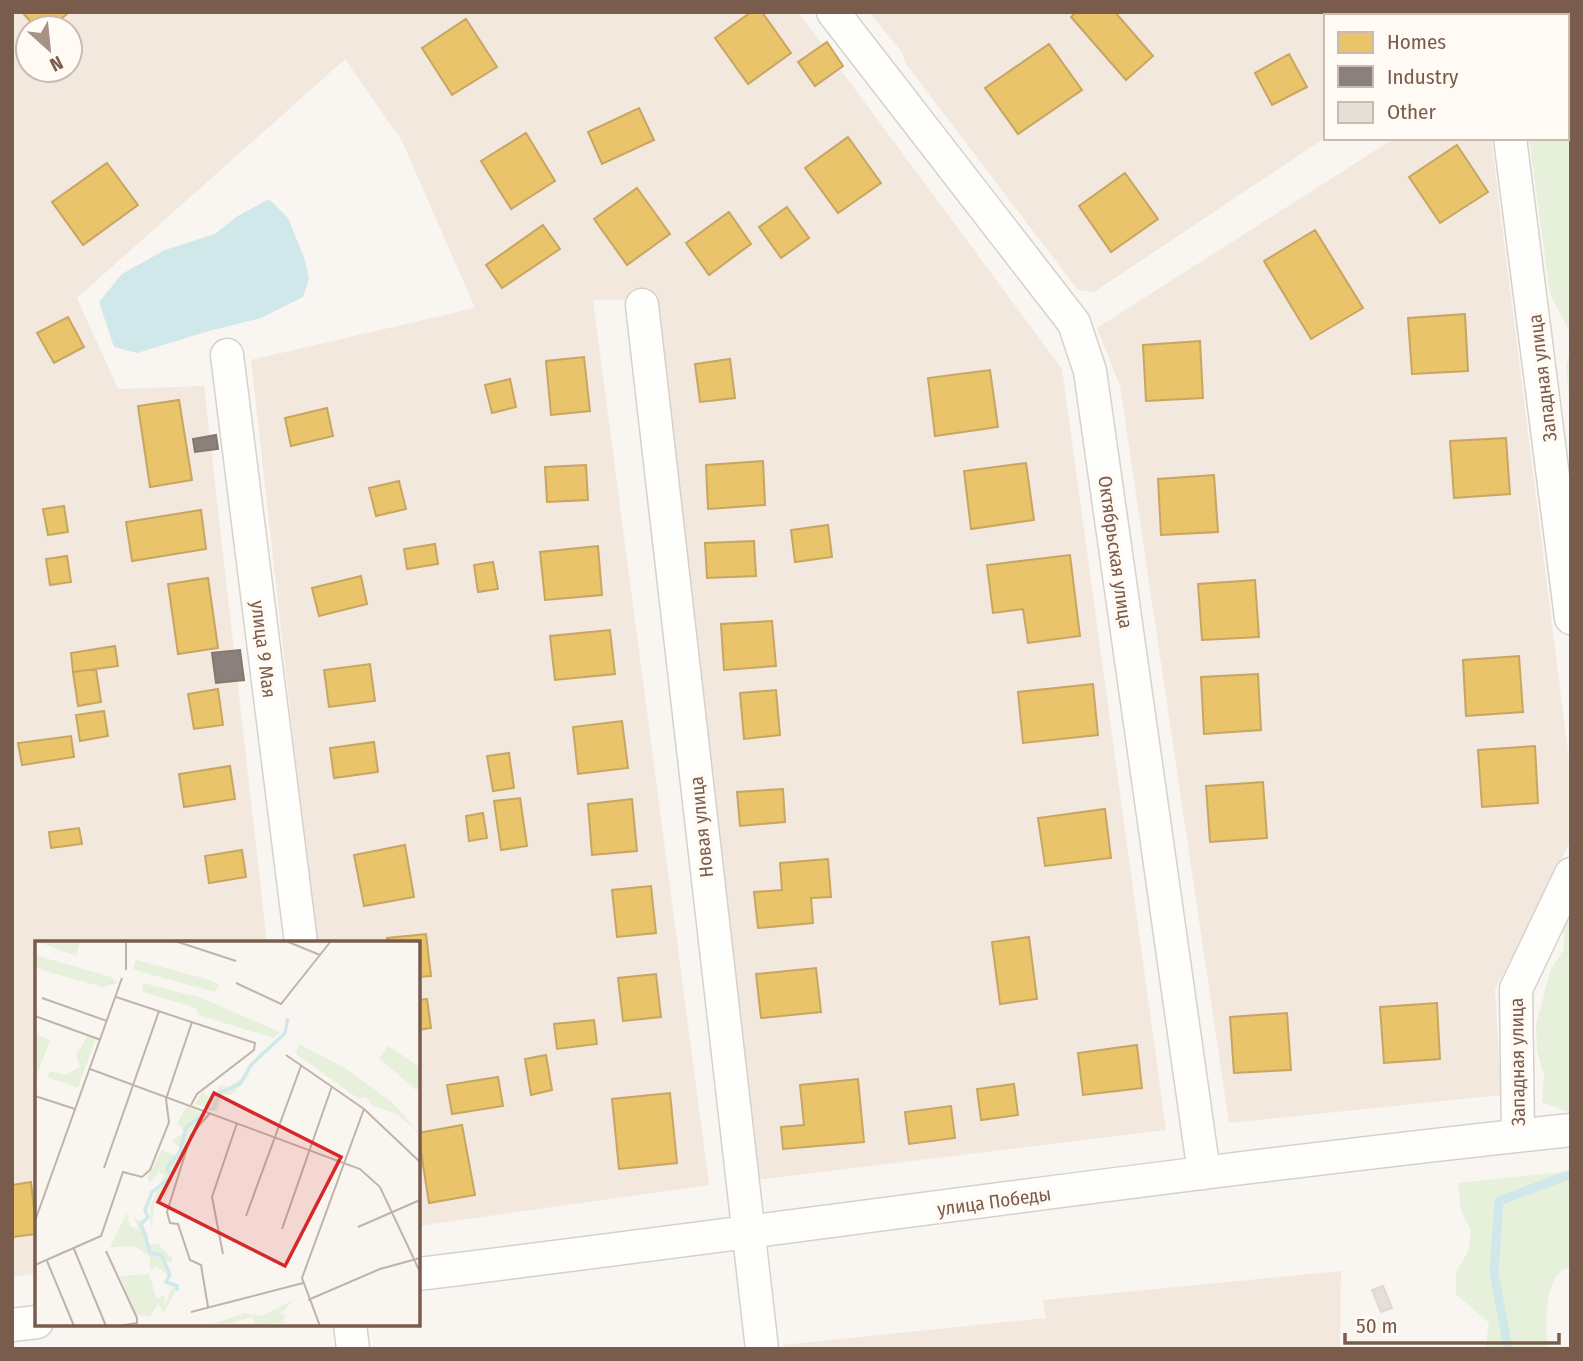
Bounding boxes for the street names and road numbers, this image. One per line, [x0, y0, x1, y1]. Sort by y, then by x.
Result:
street label: Западная улица [1523, 313, 1562, 443]
street label: Октябрьская улица [1093, 474, 1138, 630]
street label: улица 9 Мая [246, 599, 281, 699]
street label: Новая улица [685, 775, 718, 879]
street label: Западная улица [1505, 998, 1530, 1126]
street label: улица Победы [936, 1182, 1053, 1221]

